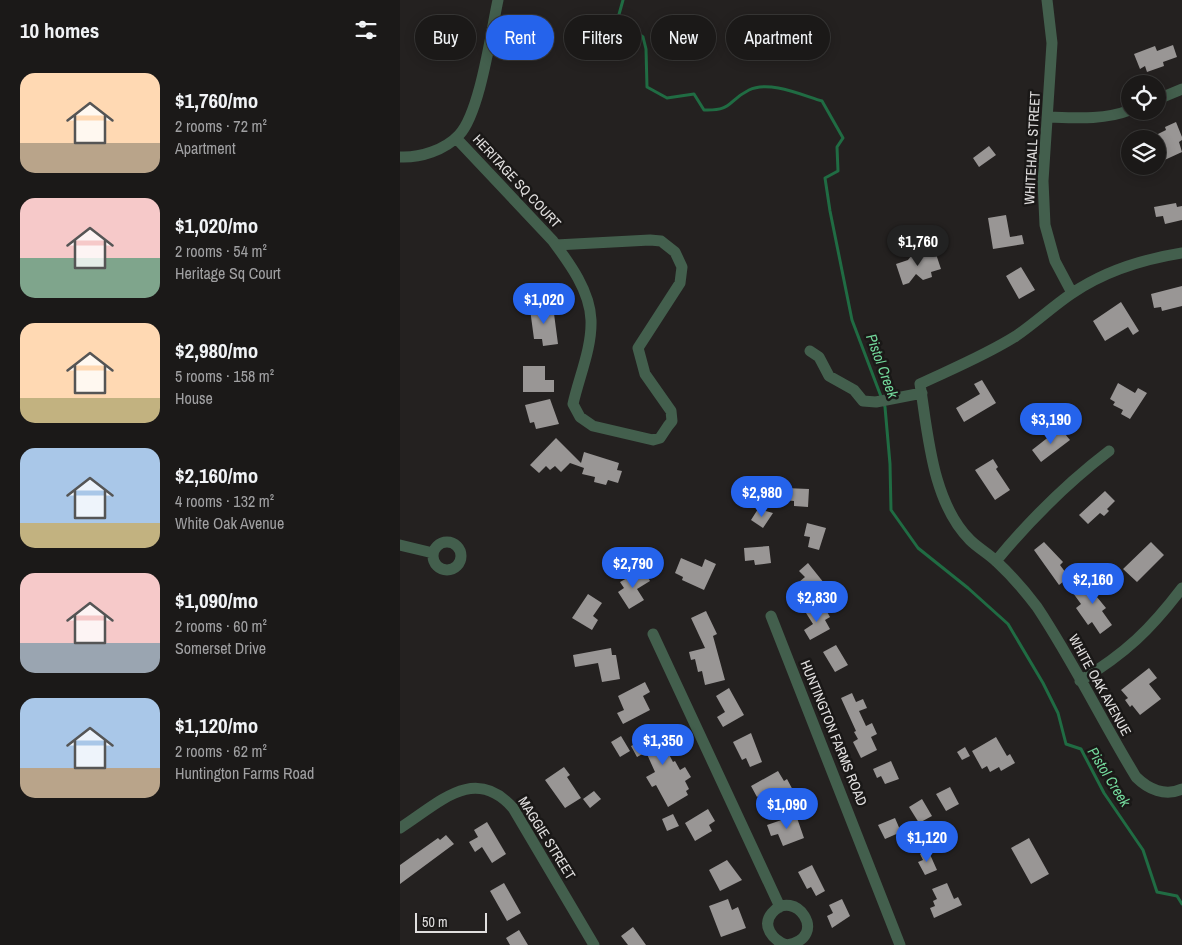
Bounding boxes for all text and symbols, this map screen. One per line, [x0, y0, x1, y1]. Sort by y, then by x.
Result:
chip: Buy [415, 15, 476, 60]
chip: Rent [486, 15, 554, 60]
chip: Filters [564, 15, 641, 60]
chip: New [651, 15, 716, 60]
chip: Apartment [726, 15, 830, 60]
text: 10 homes [20, 16, 99, 45]
icon: filters [352, 16, 380, 44]
map controls [1121, 75, 1166, 175]
button: locate [1121, 75, 1166, 120]
text: $1,760/mo [175, 86, 258, 115]
street label: WHITEHALL STREET [1020, 91, 1044, 205]
icon: home [60, 93, 120, 153]
text: 2 rooms · 72 m² [175, 115, 267, 137]
street label: HERITAGE SQ COURT [469, 130, 565, 232]
button: layers [1121, 130, 1166, 175]
text: Apartment [175, 137, 236, 159]
text: $1,020/mo [175, 211, 258, 240]
icon: home [60, 218, 120, 278]
pin: $1,760 [877, 224, 959, 267]
text: $1,760 [898, 230, 938, 252]
text: 2 rooms · 54 m² [175, 240, 267, 262]
text: Heritage Sq Court [175, 262, 281, 284]
pin: $1,020 [503, 282, 585, 325]
text: $1,020 [524, 288, 564, 310]
water label: Pistol Creek [861, 331, 904, 402]
text: $2,980/mo [175, 336, 258, 365]
icon: home [60, 343, 120, 403]
text: 5 rooms · 158 m² [175, 365, 274, 387]
text: House [175, 387, 213, 409]
pin: $3,190 [1010, 402, 1092, 445]
text: $3,190 [1031, 408, 1071, 430]
text: $2,160/mo [175, 461, 258, 490]
icon: home [60, 468, 120, 528]
pin: $2,980 [721, 476, 803, 518]
text: $2,980 [742, 481, 782, 503]
text: 4 rooms · 132 m² [175, 490, 274, 512]
text: White Oak Avenue [175, 512, 284, 534]
pin: $2,790 [592, 546, 674, 589]
text: $2,790 [613, 552, 653, 574]
pin: $2,160 [1052, 562, 1134, 605]
text: $2,160 [1073, 568, 1113, 590]
pin: $2,830 [776, 580, 858, 623]
text: $1,090/mo [175, 586, 258, 615]
text: $2,830 [797, 586, 837, 608]
icon: home [60, 593, 120, 653]
text: 2 rooms · 60 m² [175, 615, 267, 637]
street label: WHITE OAK AVENUE [1065, 631, 1135, 739]
text: Somerset Drive [175, 637, 266, 659]
street label: HUNTINGTON FARMS ROAD [797, 658, 871, 808]
text: $1,120/mo [175, 711, 258, 740]
icon: home [60, 718, 120, 778]
pin: $1,350 [622, 724, 704, 766]
text: $1,350 [643, 729, 683, 751]
text: 2 rooms · 62 m² [175, 740, 267, 762]
water label: Pistol Creek [1083, 743, 1137, 811]
text: Huntington Farms Road [175, 762, 314, 784]
pin: $1,090 [746, 788, 828, 830]
street label: MAGGIE STREET [514, 793, 580, 883]
text: $1,090 [767, 793, 807, 815]
pin: $1,120 [886, 820, 968, 863]
text: $1,120 [907, 826, 947, 848]
scale bar [415, 910, 488, 933]
text: 50 m [422, 913, 448, 931]

